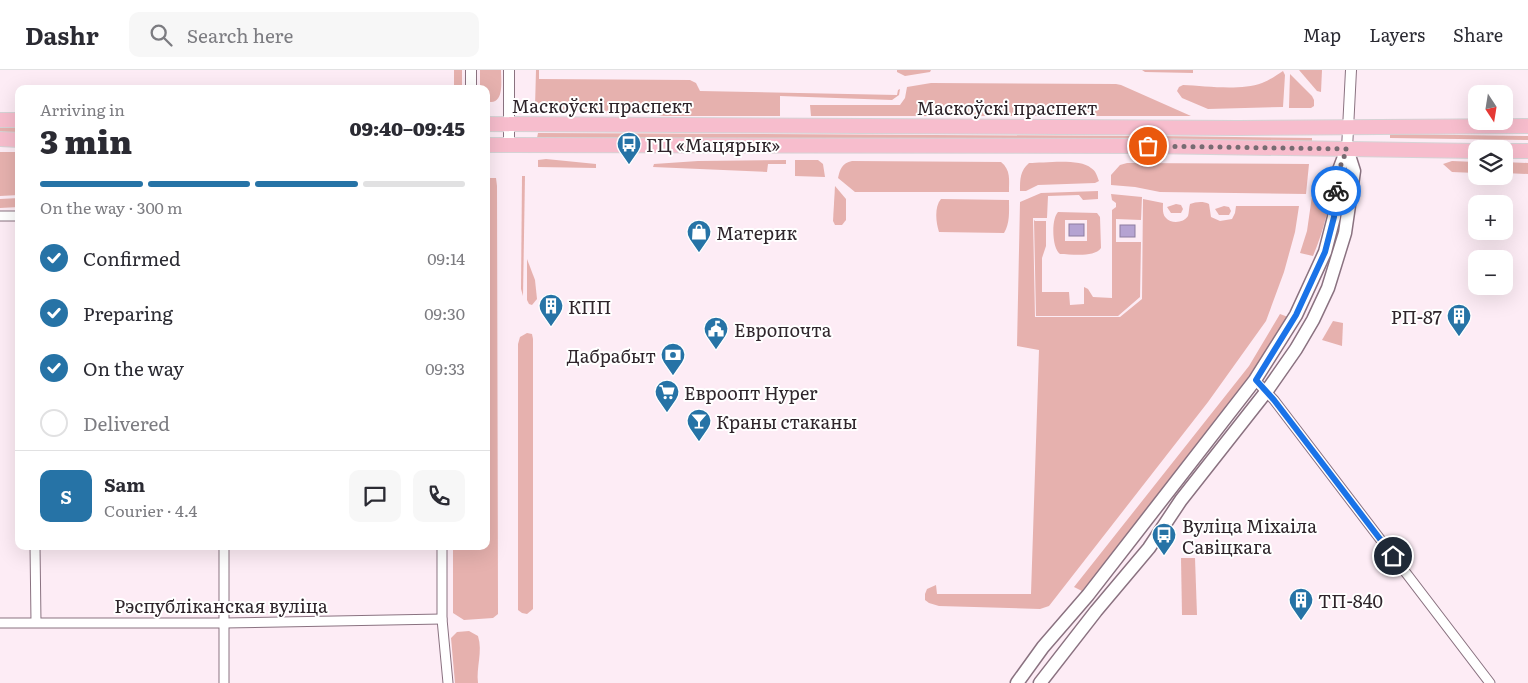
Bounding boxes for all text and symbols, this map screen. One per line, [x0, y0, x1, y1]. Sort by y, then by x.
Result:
search box [129, 12, 479, 57]
text: Dashr [25, 17, 99, 52]
icon: search [147, 21, 175, 49]
text: Search here [187, 21, 293, 49]
text: Map [1303, 21, 1341, 48]
text: Layers [1369, 21, 1425, 48]
text: Share [1453, 21, 1503, 48]
north arrow [1468, 85, 1512, 130]
map controls [1468, 85, 1513, 295]
street label: Маскоўскі праспект [512, 92, 693, 119]
street label: Маскоўскі праспект [917, 94, 1098, 121]
text: Arriving in [40, 97, 125, 121]
text: 09:40–09:45 [349, 114, 465, 142]
text: 3 min [40, 116, 132, 164]
pin [1127, 125, 1169, 167]
bus stop icon: ГЦ «Мацярык» [616, 131, 642, 165]
place label: ГЦ «Мацярык» [646, 131, 780, 158]
icon: bag [1134, 132, 1162, 160]
button: layers [1468, 140, 1513, 185]
courier [1311, 166, 1361, 216]
icon: bike [1322, 177, 1350, 205]
text: On the way · 300 m [40, 195, 183, 219]
button: + [1468, 195, 1513, 240]
shop icon: Материк [686, 219, 712, 253]
place label: Материк [716, 219, 797, 246]
icon: check [40, 244, 68, 272]
text: Confirmed [83, 244, 181, 272]
text: 09:14 [427, 246, 465, 270]
button: − [1468, 250, 1513, 295]
building icon: КПП [538, 293, 564, 327]
place label: КПП [568, 293, 611, 320]
icon: check [40, 299, 68, 327]
text: Preparing [83, 299, 173, 327]
text: 09:30 [424, 301, 465, 325]
place label: РП-87 [1391, 303, 1442, 330]
building icon: РП-87 [1446, 303, 1472, 337]
public building icon: Европочта [703, 316, 729, 350]
place label: Европочта [734, 316, 832, 343]
place label: Дабрабыт [567, 342, 656, 369]
bank icon: Дабрабыт [660, 342, 686, 376]
icon: check [40, 354, 68, 382]
text: On the way [83, 354, 184, 382]
text: 09:33 [425, 356, 465, 380]
supermarket icon: Евроопт Hyper [654, 379, 680, 413]
place label: Евроопт Hyper [684, 379, 818, 406]
bar icon: Краны стаканы [686, 408, 712, 442]
place label: Краны стаканы [716, 408, 857, 435]
text: Delivered [83, 409, 170, 437]
text: Sam [104, 470, 145, 498]
button: chat [349, 470, 401, 522]
button: phone [413, 470, 465, 522]
text: S [60, 482, 72, 510]
text: Courier · 4.4 [104, 498, 197, 522]
place label: Вуліца Міхаіла Савіцкага [1182, 512, 1317, 560]
bus stop icon: Вуліца Міхаіла Савіцкага [1151, 522, 1177, 556]
pin [1372, 535, 1414, 577]
icon: home [1379, 542, 1407, 570]
building icon: ТП-840 [1288, 587, 1314, 621]
place label: ТП-840 [1318, 587, 1383, 614]
street label: Рэспубліканская вуліца [114, 592, 328, 619]

